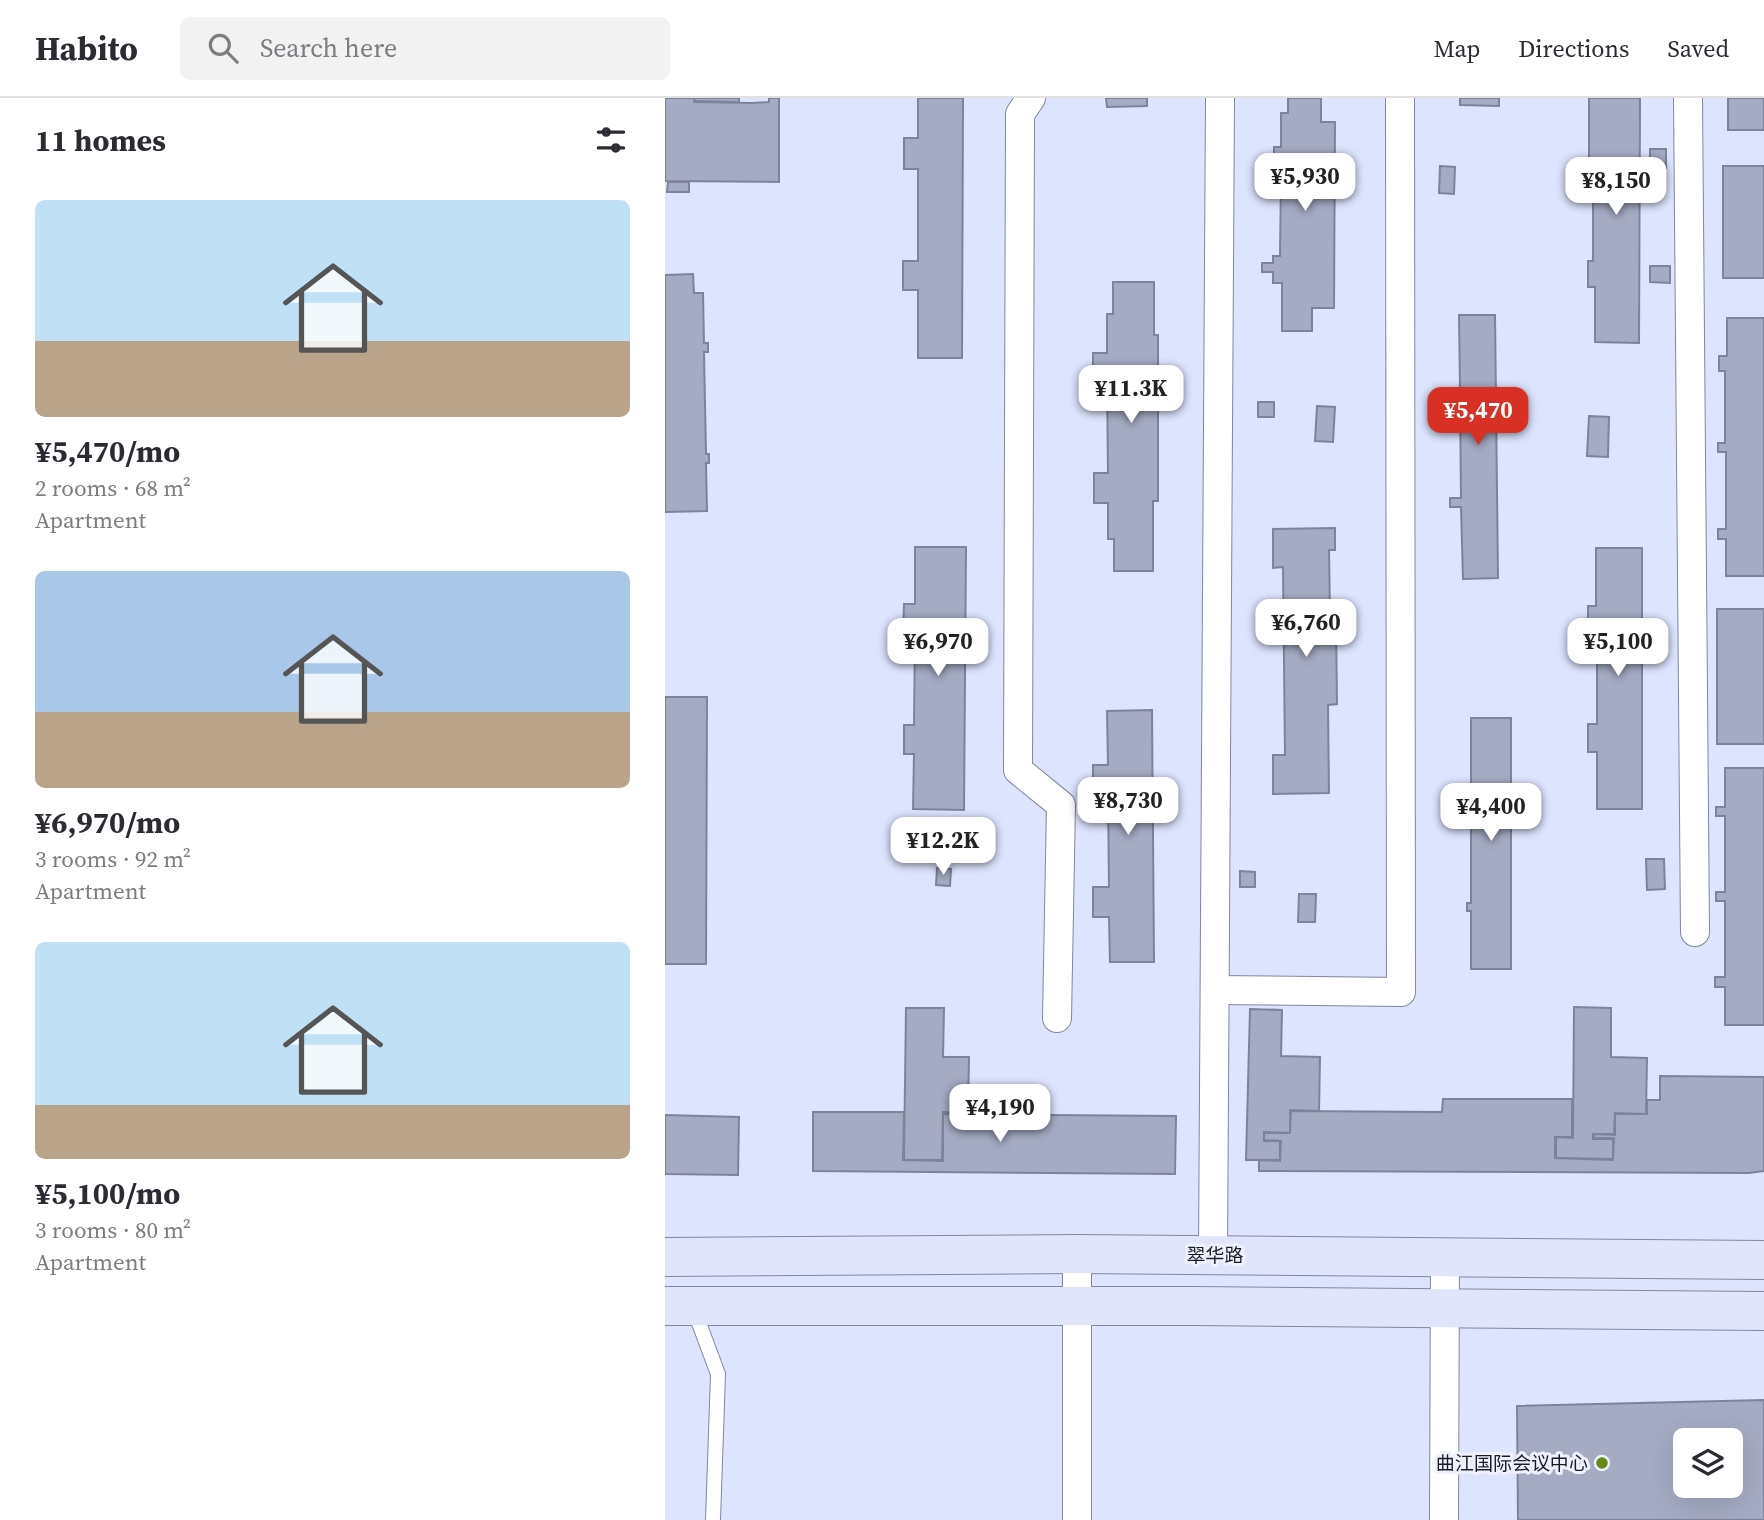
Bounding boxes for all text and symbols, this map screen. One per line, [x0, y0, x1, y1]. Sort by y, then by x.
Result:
search box [180, 17, 670, 80]
text: Habito [35, 26, 138, 71]
icon: search [204, 29, 242, 67]
text: Search here [260, 30, 397, 66]
text: Map [1433, 32, 1480, 65]
text: Directions [1518, 32, 1629, 65]
text: Saved [1667, 32, 1729, 65]
text: 11 homes [35, 120, 166, 161]
icon: filters [592, 121, 630, 159]
pin: ¥5,930 [1248, 153, 1362, 213]
pin: ¥8,150 [1559, 158, 1673, 217]
text: ¥5,930 [1270, 160, 1340, 192]
text: ¥8,150 [1581, 164, 1651, 196]
icon: home [270, 245, 396, 371]
pin: ¥11.3K [1074, 366, 1188, 425]
text: ¥11.3K [1095, 372, 1167, 404]
pin: ¥5,470 [1421, 388, 1535, 447]
text: ¥5,470 [1443, 394, 1513, 426]
text: ¥5,470/mo [35, 431, 180, 472]
text: 2 rooms · 68 m² [35, 472, 191, 504]
text: Apartment [35, 504, 146, 536]
pin: ¥6,760 [1249, 600, 1363, 659]
text: ¥6,760 [1271, 606, 1341, 638]
icon: home [270, 616, 396, 742]
pin: ¥6,970 [881, 618, 995, 678]
pin: ¥5,100 [1561, 618, 1675, 678]
text: ¥6,970 [903, 625, 973, 657]
text: ¥5,100 [1583, 625, 1653, 657]
pin: ¥8,730 [1071, 778, 1185, 837]
text: ¥8,730 [1093, 784, 1163, 816]
pin: ¥4,400 [1434, 784, 1548, 843]
text: ¥4,400 [1456, 790, 1526, 822]
text: ¥6,970/mo [35, 802, 180, 843]
pin: ¥12.2K [886, 818, 1000, 877]
text: ¥12.2K [907, 824, 979, 856]
text: 3 rooms · 92 m² [35, 843, 191, 875]
text: Apartment [35, 875, 146, 907]
icon: home [270, 987, 396, 1113]
pin: ¥4,190 [943, 1084, 1057, 1144]
text: ¥4,190 [965, 1091, 1035, 1123]
text: ¥5,100/mo [35, 1173, 180, 1214]
text: 3 rooms · 80 m² [35, 1214, 191, 1246]
street label: 翠华路 [1186, 1242, 1244, 1268]
text: Apartment [35, 1246, 146, 1278]
map controls [1673, 1428, 1743, 1498]
button: layers [1673, 1428, 1743, 1498]
place label: 曲江国际会议中心 [1436, 1450, 1588, 1476]
marker: 曲江国际会议中心 [1594, 1455, 1610, 1471]

